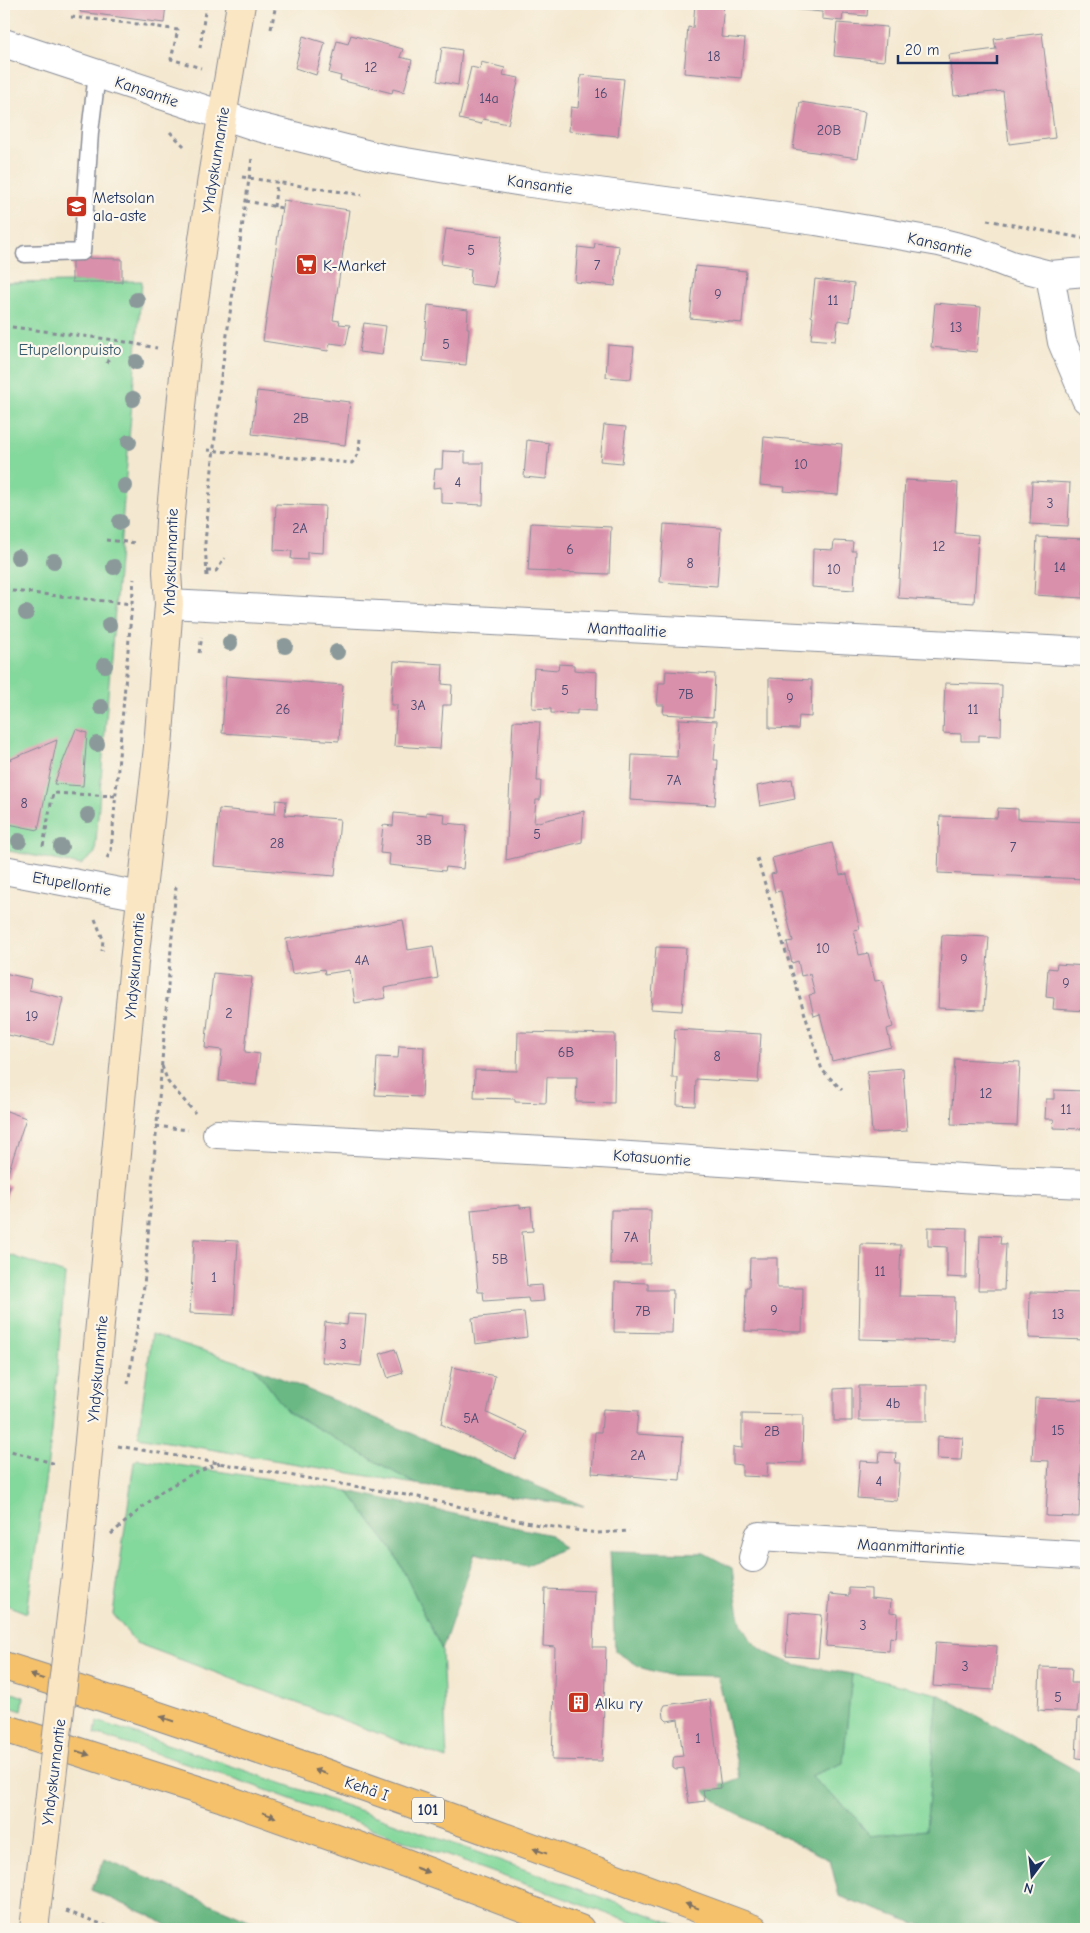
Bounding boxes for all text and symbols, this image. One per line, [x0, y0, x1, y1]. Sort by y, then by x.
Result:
scale bar [898, 32, 996, 64]
text: 20 m [905, 41, 939, 59]
house number: 18 [708, 48, 720, 65]
house number: 12 [365, 59, 377, 76]
street label: Kansantie [113, 73, 181, 111]
house number: 16 [594, 85, 608, 102]
house number: 14a [479, 90, 499, 107]
street label: Yhdyskunnantie [199, 106, 233, 215]
house number: 20B [817, 122, 842, 139]
street label: Kansantie [506, 171, 574, 198]
place label: Metsolan ala-aste [93, 189, 155, 225]
school or university icon: Metsolan ala-aste [65, 194, 89, 218]
street label: Kansantie [906, 229, 974, 261]
house number: 5 [467, 242, 475, 259]
supermarket icon: K-Market [295, 253, 319, 277]
place label: K-Market [323, 257, 386, 275]
house number: 7 [594, 257, 601, 274]
house number: 9 [714, 286, 722, 303]
house number: 11 [827, 292, 839, 309]
house number: 13 [950, 319, 962, 336]
house number: 5 [442, 336, 450, 353]
park label: Etupellonpuisto [19, 341, 121, 359]
house number: 2B [293, 410, 309, 427]
house number: 10 [794, 456, 808, 473]
house number: 4 [455, 474, 462, 491]
house number: 3 [1046, 495, 1054, 512]
street label: Yhdyskunnantie [160, 508, 182, 616]
house number: 2A [292, 520, 308, 537]
house number: 12 [933, 538, 945, 555]
house number: 6 [566, 541, 574, 558]
house number: 8 [686, 555, 694, 572]
house number: 14 [1054, 559, 1066, 576]
house number: 10 [827, 561, 841, 578]
street label: Manttaalitie [587, 619, 667, 641]
house number: 5 [561, 682, 569, 699]
house number: 7B [678, 686, 694, 703]
house number: 9 [786, 690, 794, 707]
house number: 3A [410, 697, 426, 714]
house number: 26 [276, 701, 290, 718]
house number: 11 [967, 701, 979, 718]
house number: 7A [667, 772, 681, 789]
house number: 8 [20, 795, 28, 812]
house number: 5 [533, 826, 541, 843]
house number: 3B [416, 832, 432, 849]
house number: 28 [270, 835, 284, 852]
house number: 7 [1010, 839, 1017, 856]
street label: Etupellontie [31, 868, 113, 900]
street label: Yhdyskunnantie [121, 912, 149, 1020]
house number: 10 [816, 940, 830, 957]
house number: 9 [960, 951, 968, 968]
house number: 4A [355, 952, 369, 969]
house number: 9 [1062, 975, 1070, 992]
house number: 2 [225, 1005, 233, 1022]
house number: 19 [26, 1008, 38, 1025]
house number: 6B [558, 1044, 574, 1061]
house number: 8 [713, 1048, 721, 1065]
house number: 12 [980, 1085, 992, 1102]
house number: 11 [1060, 1101, 1072, 1118]
street label: Kotasuontie [612, 1146, 691, 1170]
house number: 7A [624, 1229, 638, 1246]
house number: 5B [492, 1251, 508, 1268]
house number: 11 [874, 1263, 886, 1280]
house number: 1 [211, 1269, 217, 1286]
house number: 9 [770, 1302, 778, 1319]
house number: 7B [635, 1303, 651, 1320]
house number: 13 [1052, 1306, 1064, 1323]
street label: Yhdyskunnantie [84, 1315, 112, 1423]
house number: 3 [339, 1336, 347, 1353]
house number: 4b [886, 1395, 900, 1412]
house number: 5A [463, 1410, 479, 1427]
house number: 15 [1051, 1422, 1065, 1439]
house number: 2B [764, 1423, 780, 1440]
house number: 2A [630, 1447, 646, 1464]
house number: 4 [876, 1473, 883, 1490]
street label: Maanmittarintie [857, 1535, 965, 1559]
house number: 3 [859, 1617, 867, 1634]
house number: 3 [961, 1658, 969, 1675]
one-way arrow [29, 1672, 44, 1680]
house number: 5 [1054, 1689, 1062, 1706]
building icon: Alku ry [567, 1691, 591, 1715]
place label: Alku ry [595, 1695, 643, 1713]
one-way arrow [159, 1715, 174, 1723]
street label: Yhdyskunnantie [39, 1718, 69, 1826]
house number: 1 [695, 1730, 701, 1747]
one-way arrow [76, 1750, 91, 1758]
one-way arrow [313, 1768, 328, 1776]
street label: Kehä I [342, 1773, 391, 1805]
road number: 101 [412, 1798, 444, 1822]
one-way arrow [262, 1812, 277, 1819]
one-way arrow [532, 1847, 547, 1854]
north arrow [1008, 1850, 1058, 1900]
one-way arrow [415, 1866, 430, 1874]
text: N [1022, 1879, 1035, 1897]
one-way arrow [684, 1902, 699, 1910]

